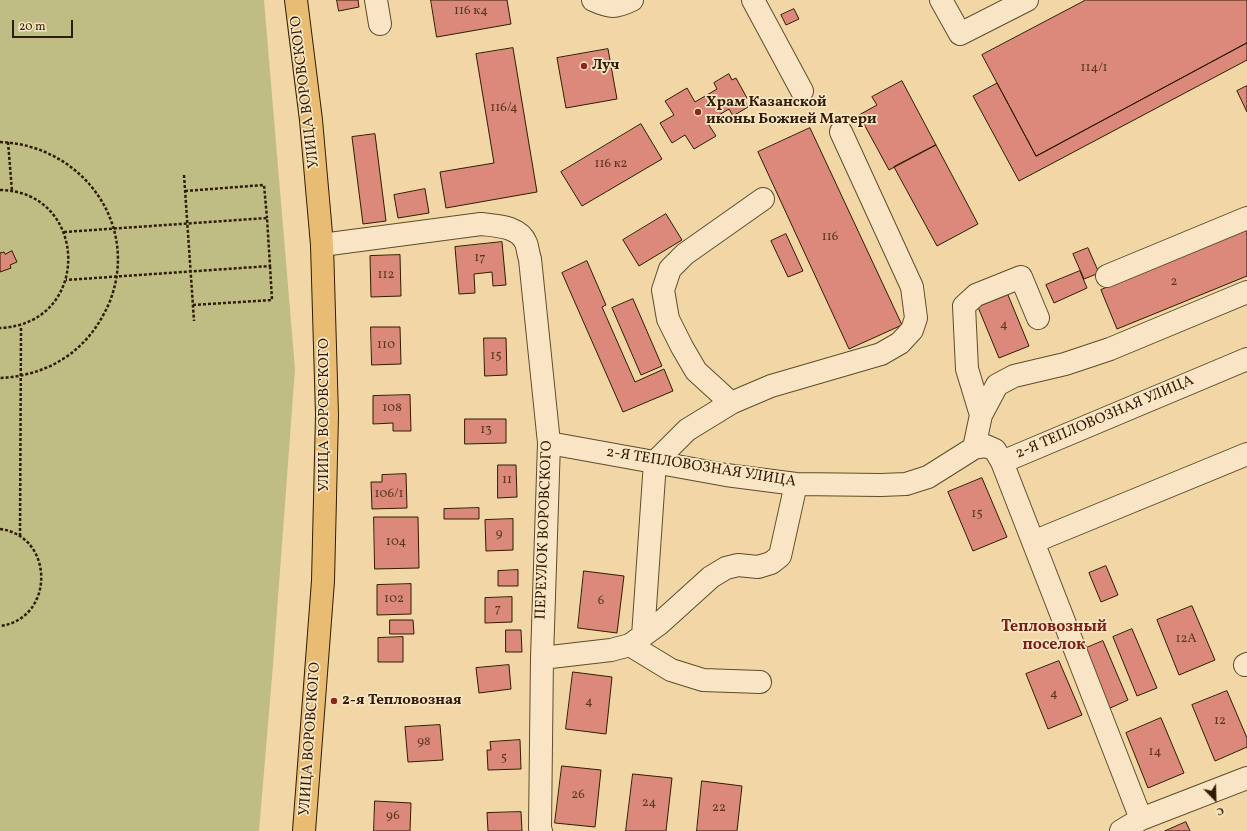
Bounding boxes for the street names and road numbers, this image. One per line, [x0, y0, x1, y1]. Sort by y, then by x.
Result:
street label: УЛИЦА ВОРОВСКОГО [288, 15, 324, 169]
street label: УЛИЦА ВОРОВСКОГО [316, 338, 334, 492]
street label: 2-Я ТЕПЛОВОЗНАЯ УЛИЦА [1013, 372, 1197, 464]
street label: ПЕРЕУЛОК ВОРОВСКОГО [533, 440, 557, 620]
street label: 2-Я ТЕПЛОВОЗНАЯ УЛИЦА [605, 444, 797, 492]
street label: УЛИЦА ВОРОВСКОГО [297, 662, 325, 816]

